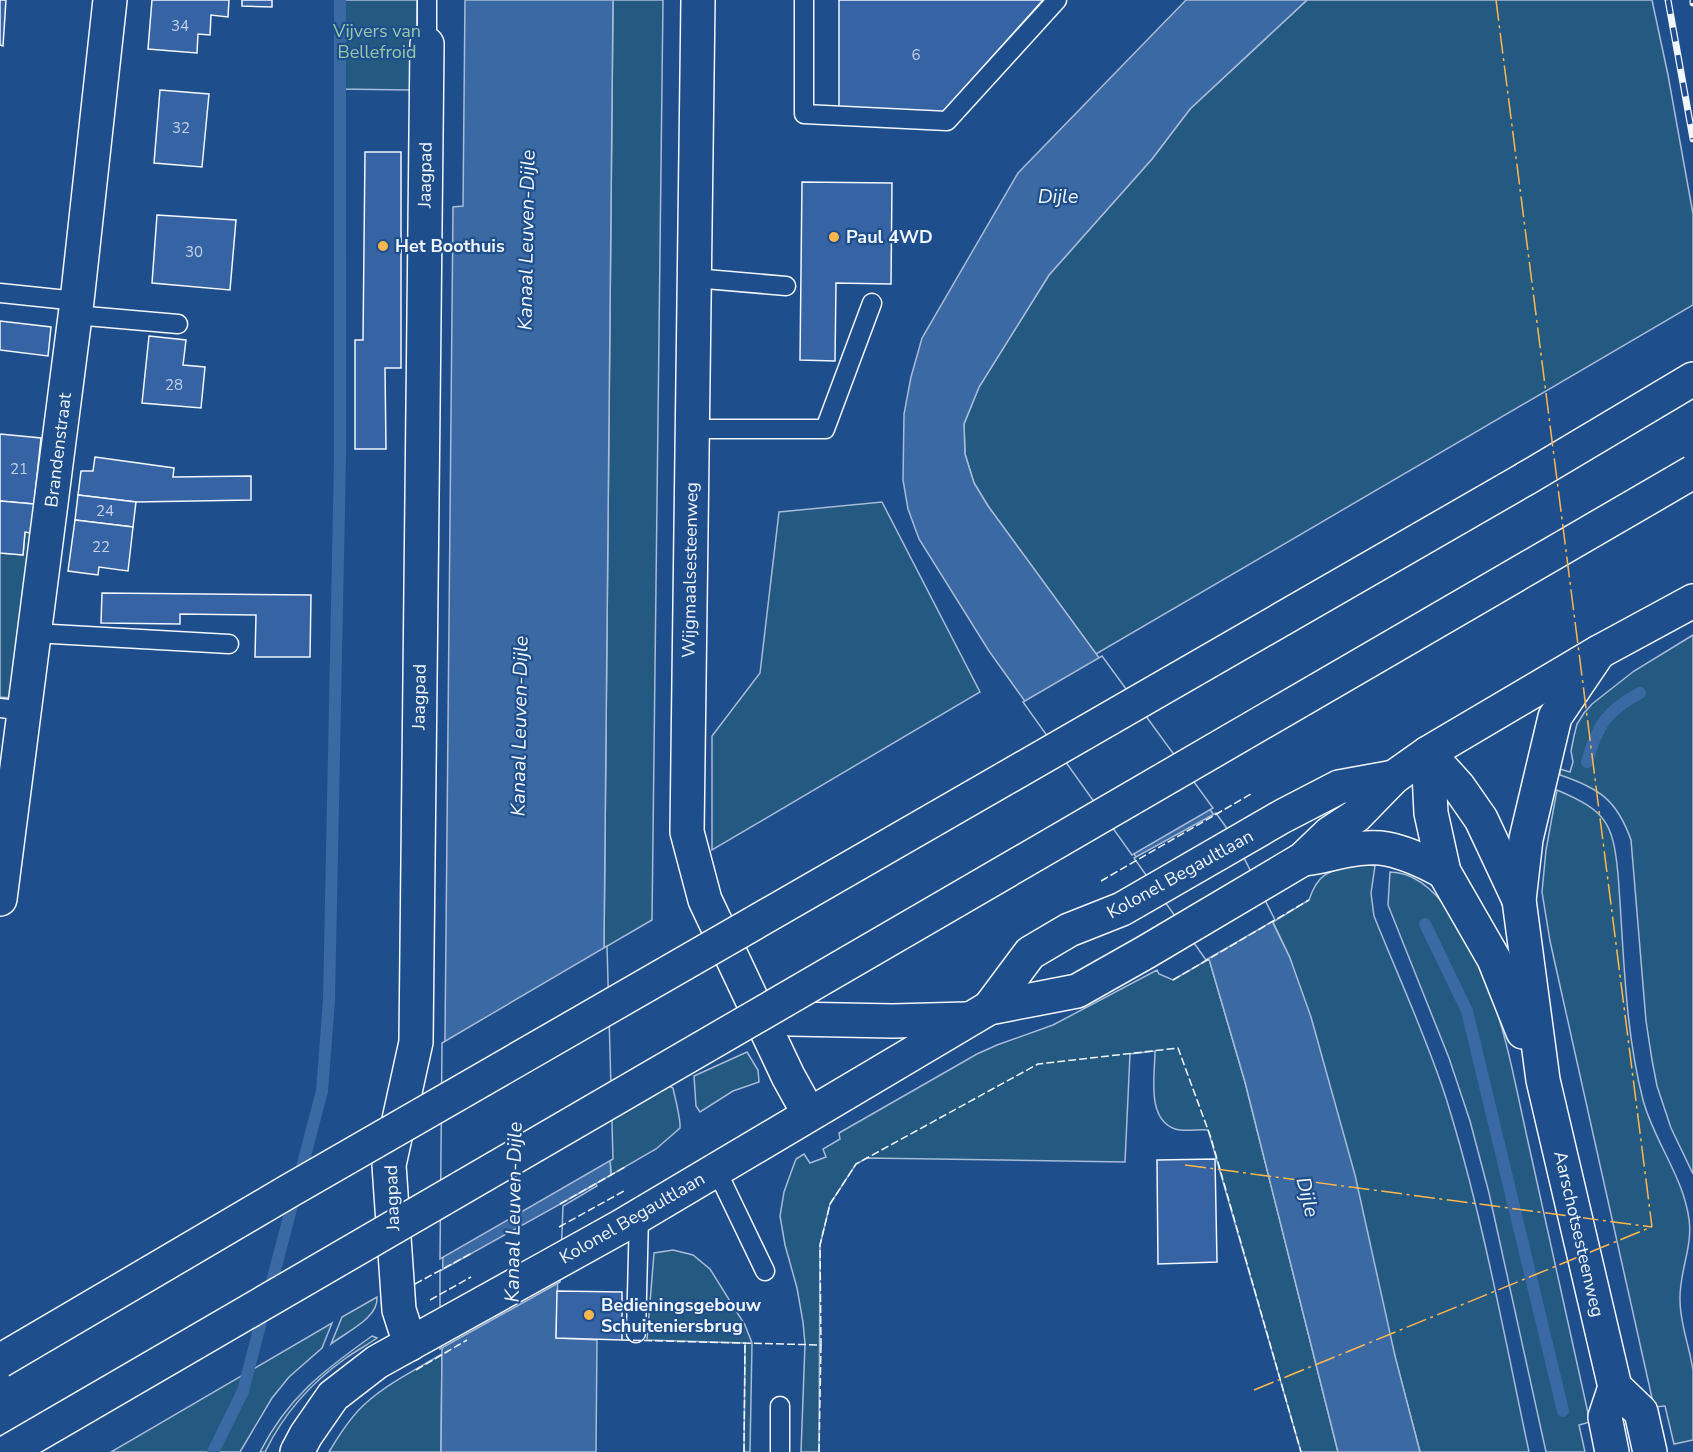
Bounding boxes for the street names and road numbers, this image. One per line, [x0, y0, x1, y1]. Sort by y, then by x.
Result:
street label: Jaagpad [412, 142, 438, 209]
street label: Brandenstraat [39, 391, 77, 509]
street label: Wijgmaalsesteenweg [676, 482, 704, 658]
street label: Jaagpad [406, 664, 432, 731]
street label: Kolonel Begaultlaan [1102, 824, 1258, 924]
street label: Aarschotsesteenweg [1548, 1149, 1610, 1319]
street label: Jaagpad [379, 1165, 405, 1232]
street label: Kolonel Begaultlaan [555, 1167, 709, 1269]

